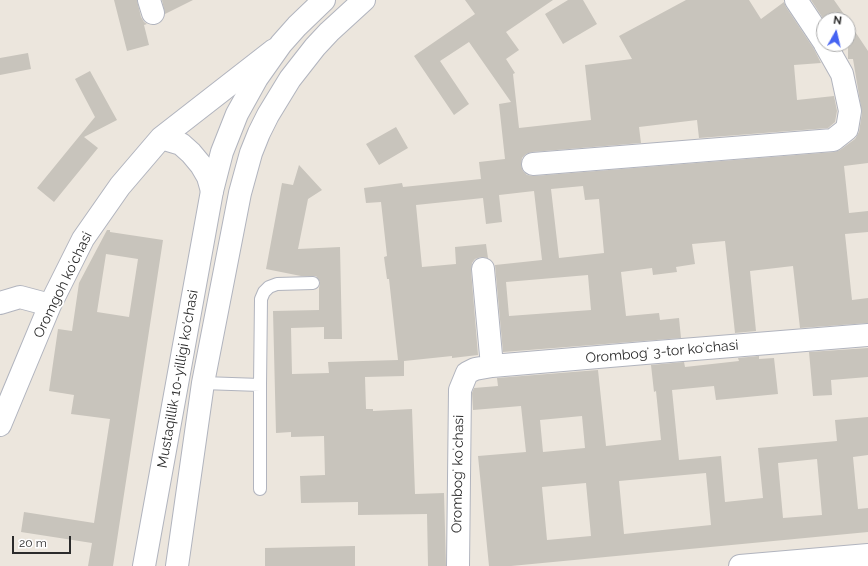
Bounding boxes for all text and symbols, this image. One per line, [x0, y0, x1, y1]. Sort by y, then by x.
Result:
north arrow [816, 12, 856, 52]
text: N [833, 14, 843, 28]
street label: Oromgoh koʻchasi [30, 229, 96, 341]
street label: Mustaqillik 10-yilligi ko'chasi [154, 289, 202, 469]
street label: Orombogʻ 3-tor koʻchasi [585, 337, 739, 367]
street label: Orombogʻ koʻchasi [449, 415, 467, 533]
scale bar [14, 528, 73, 554]
text: 20 m [19, 536, 47, 550]

